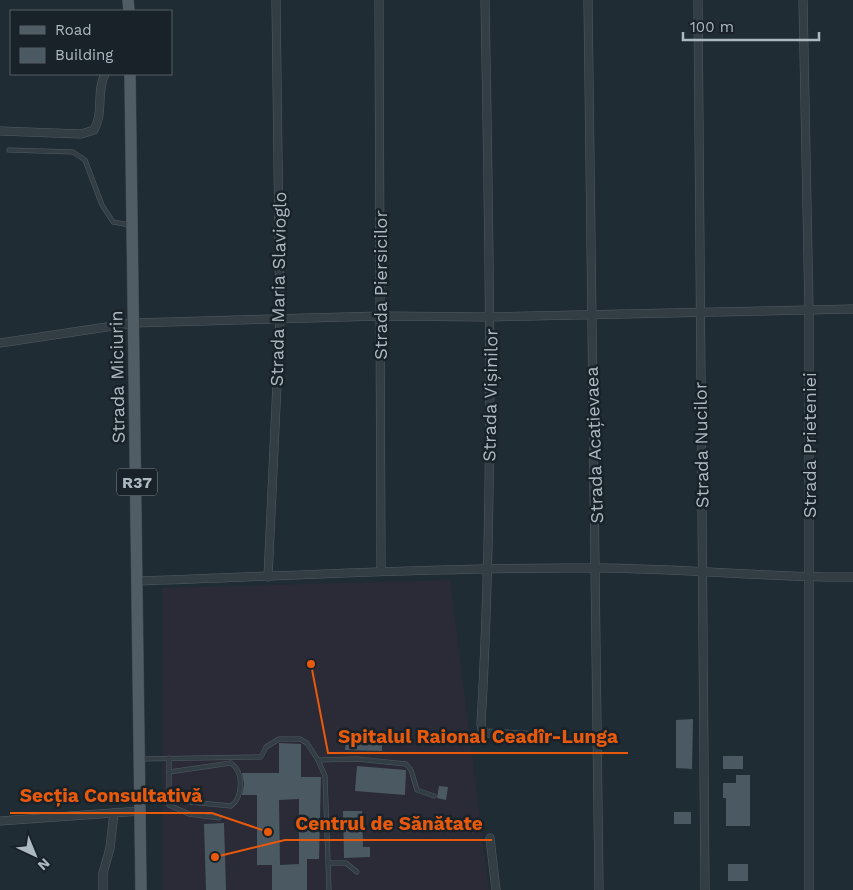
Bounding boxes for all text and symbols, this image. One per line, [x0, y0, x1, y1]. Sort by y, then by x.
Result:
legend [10, 10, 172, 75]
scale bar [683, 10, 819, 42]
text: 100 m [690, 18, 734, 36]
text: Road [55, 21, 92, 39]
text: Building [55, 46, 113, 64]
street label: Strada Maria Slavioglo [266, 191, 290, 387]
street label: Strada Piersicilor [370, 210, 391, 360]
street label: Strada Miciurin [105, 310, 129, 444]
street label: Strada Vișinilor [478, 328, 502, 462]
street label: Strada Acațievaea [581, 366, 607, 524]
street label: Strada Prieteniei [799, 372, 820, 518]
street label: Strada Nucilor [689, 382, 713, 508]
road number: R37 [117, 468, 157, 496]
callout: Spitalul Raional Ceadîr-Lunga [328, 719, 628, 753]
text: Spitalul Raional Ceadîr-Lunga [338, 725, 618, 748]
callout: Secția Consultativă [10, 779, 212, 813]
text: Secția Consultativă [20, 784, 202, 807]
callout: Centrul de Sănătate [285, 806, 492, 840]
text: Centrul de Sănătate [295, 812, 483, 835]
north arrow [10, 830, 60, 880]
text: N [35, 855, 53, 874]

